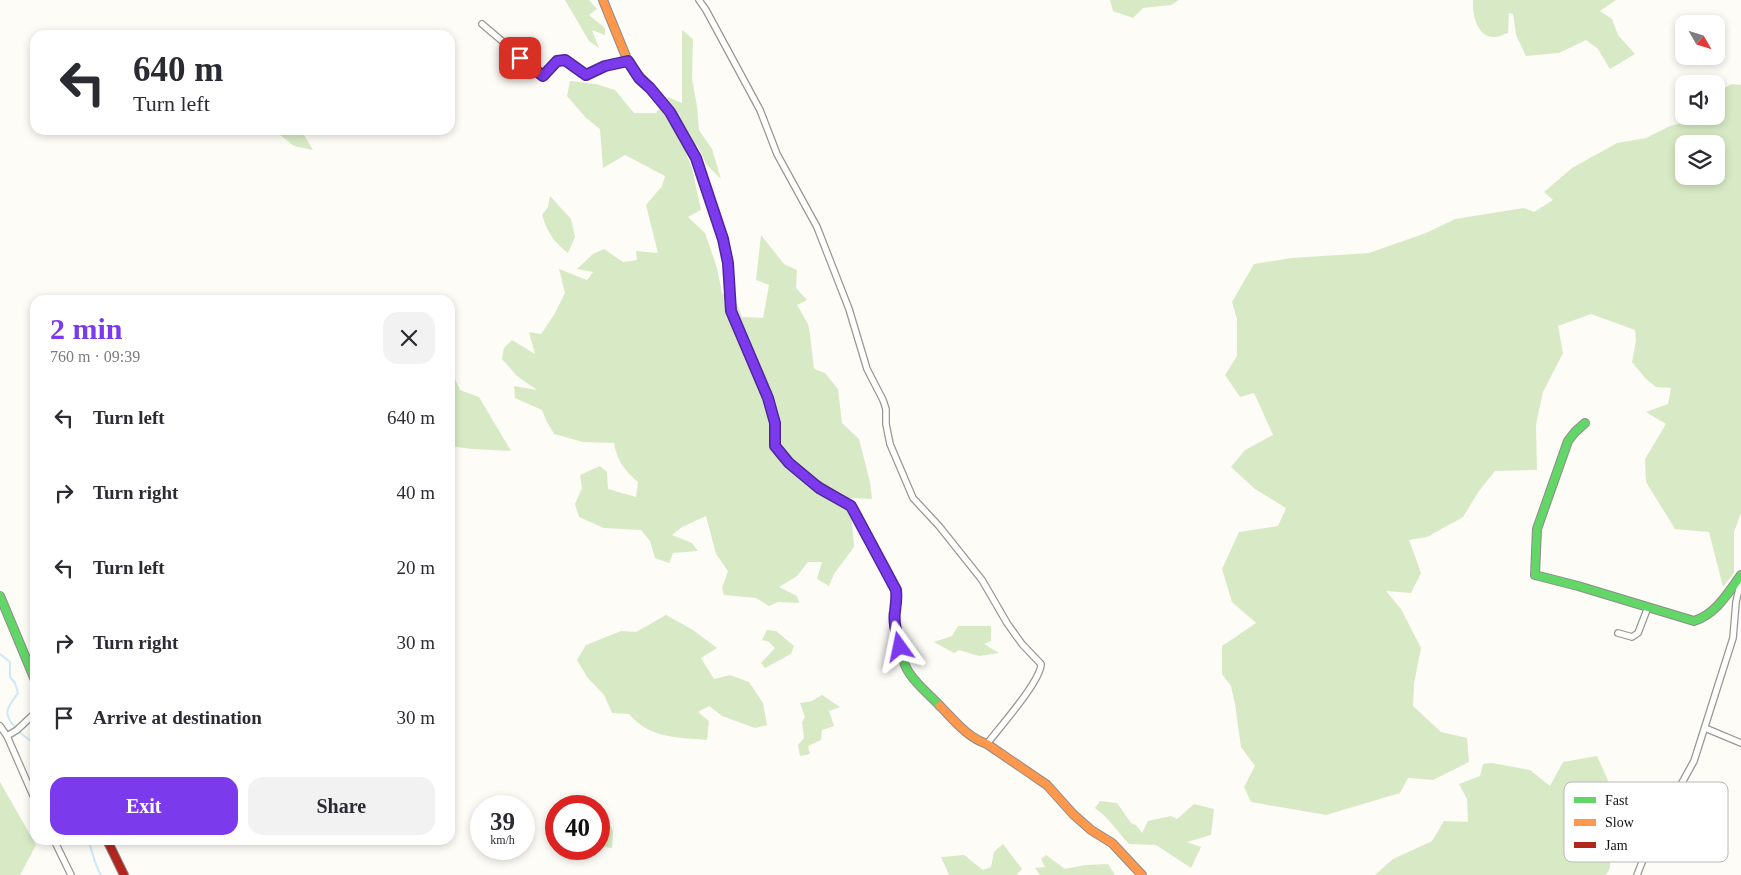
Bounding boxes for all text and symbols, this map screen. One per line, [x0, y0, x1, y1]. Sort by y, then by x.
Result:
north arrow [1675, 15, 1725, 65]
map controls [1675, 15, 1725, 185]
pin [499, 37, 541, 79]
icon: arrive [506, 44, 534, 72]
icon: left [50, 50, 115, 115]
text: 640 m [133, 50, 223, 89]
button: sound [1675, 75, 1725, 125]
text: Turn left [133, 91, 210, 116]
button: layers [1675, 135, 1725, 185]
text: 2 min [50, 312, 123, 345]
button: close [383, 312, 435, 364]
text: 760 m · 09:39 [50, 348, 140, 365]
icon: left [50, 404, 78, 432]
text: Turn left [93, 407, 165, 428]
text: 640 m [387, 407, 435, 428]
icon: right [50, 479, 78, 507]
text: Turn right [93, 482, 178, 503]
text: 40 m [396, 482, 435, 503]
icon: left [50, 554, 78, 582]
text: Turn left [93, 557, 165, 578]
text: 20 m [396, 557, 435, 578]
position arrow [873, 620, 925, 672]
icon: right [50, 629, 78, 657]
text: Turn right [93, 632, 178, 653]
text: 30 m [396, 632, 435, 653]
icon: arrive [50, 704, 78, 732]
text: Arrive at destination [93, 707, 262, 728]
text: 30 m [396, 707, 435, 728]
button: Exit [50, 777, 238, 835]
button: Share [248, 777, 435, 835]
legend [1564, 782, 1728, 862]
text: Fast [1605, 793, 1628, 808]
speed limit sign: 40 [545, 795, 610, 860]
text: 39 [490, 808, 515, 835]
text: Slow [1605, 815, 1635, 830]
text: km/h [490, 833, 515, 847]
text: Jam [1605, 838, 1628, 853]

